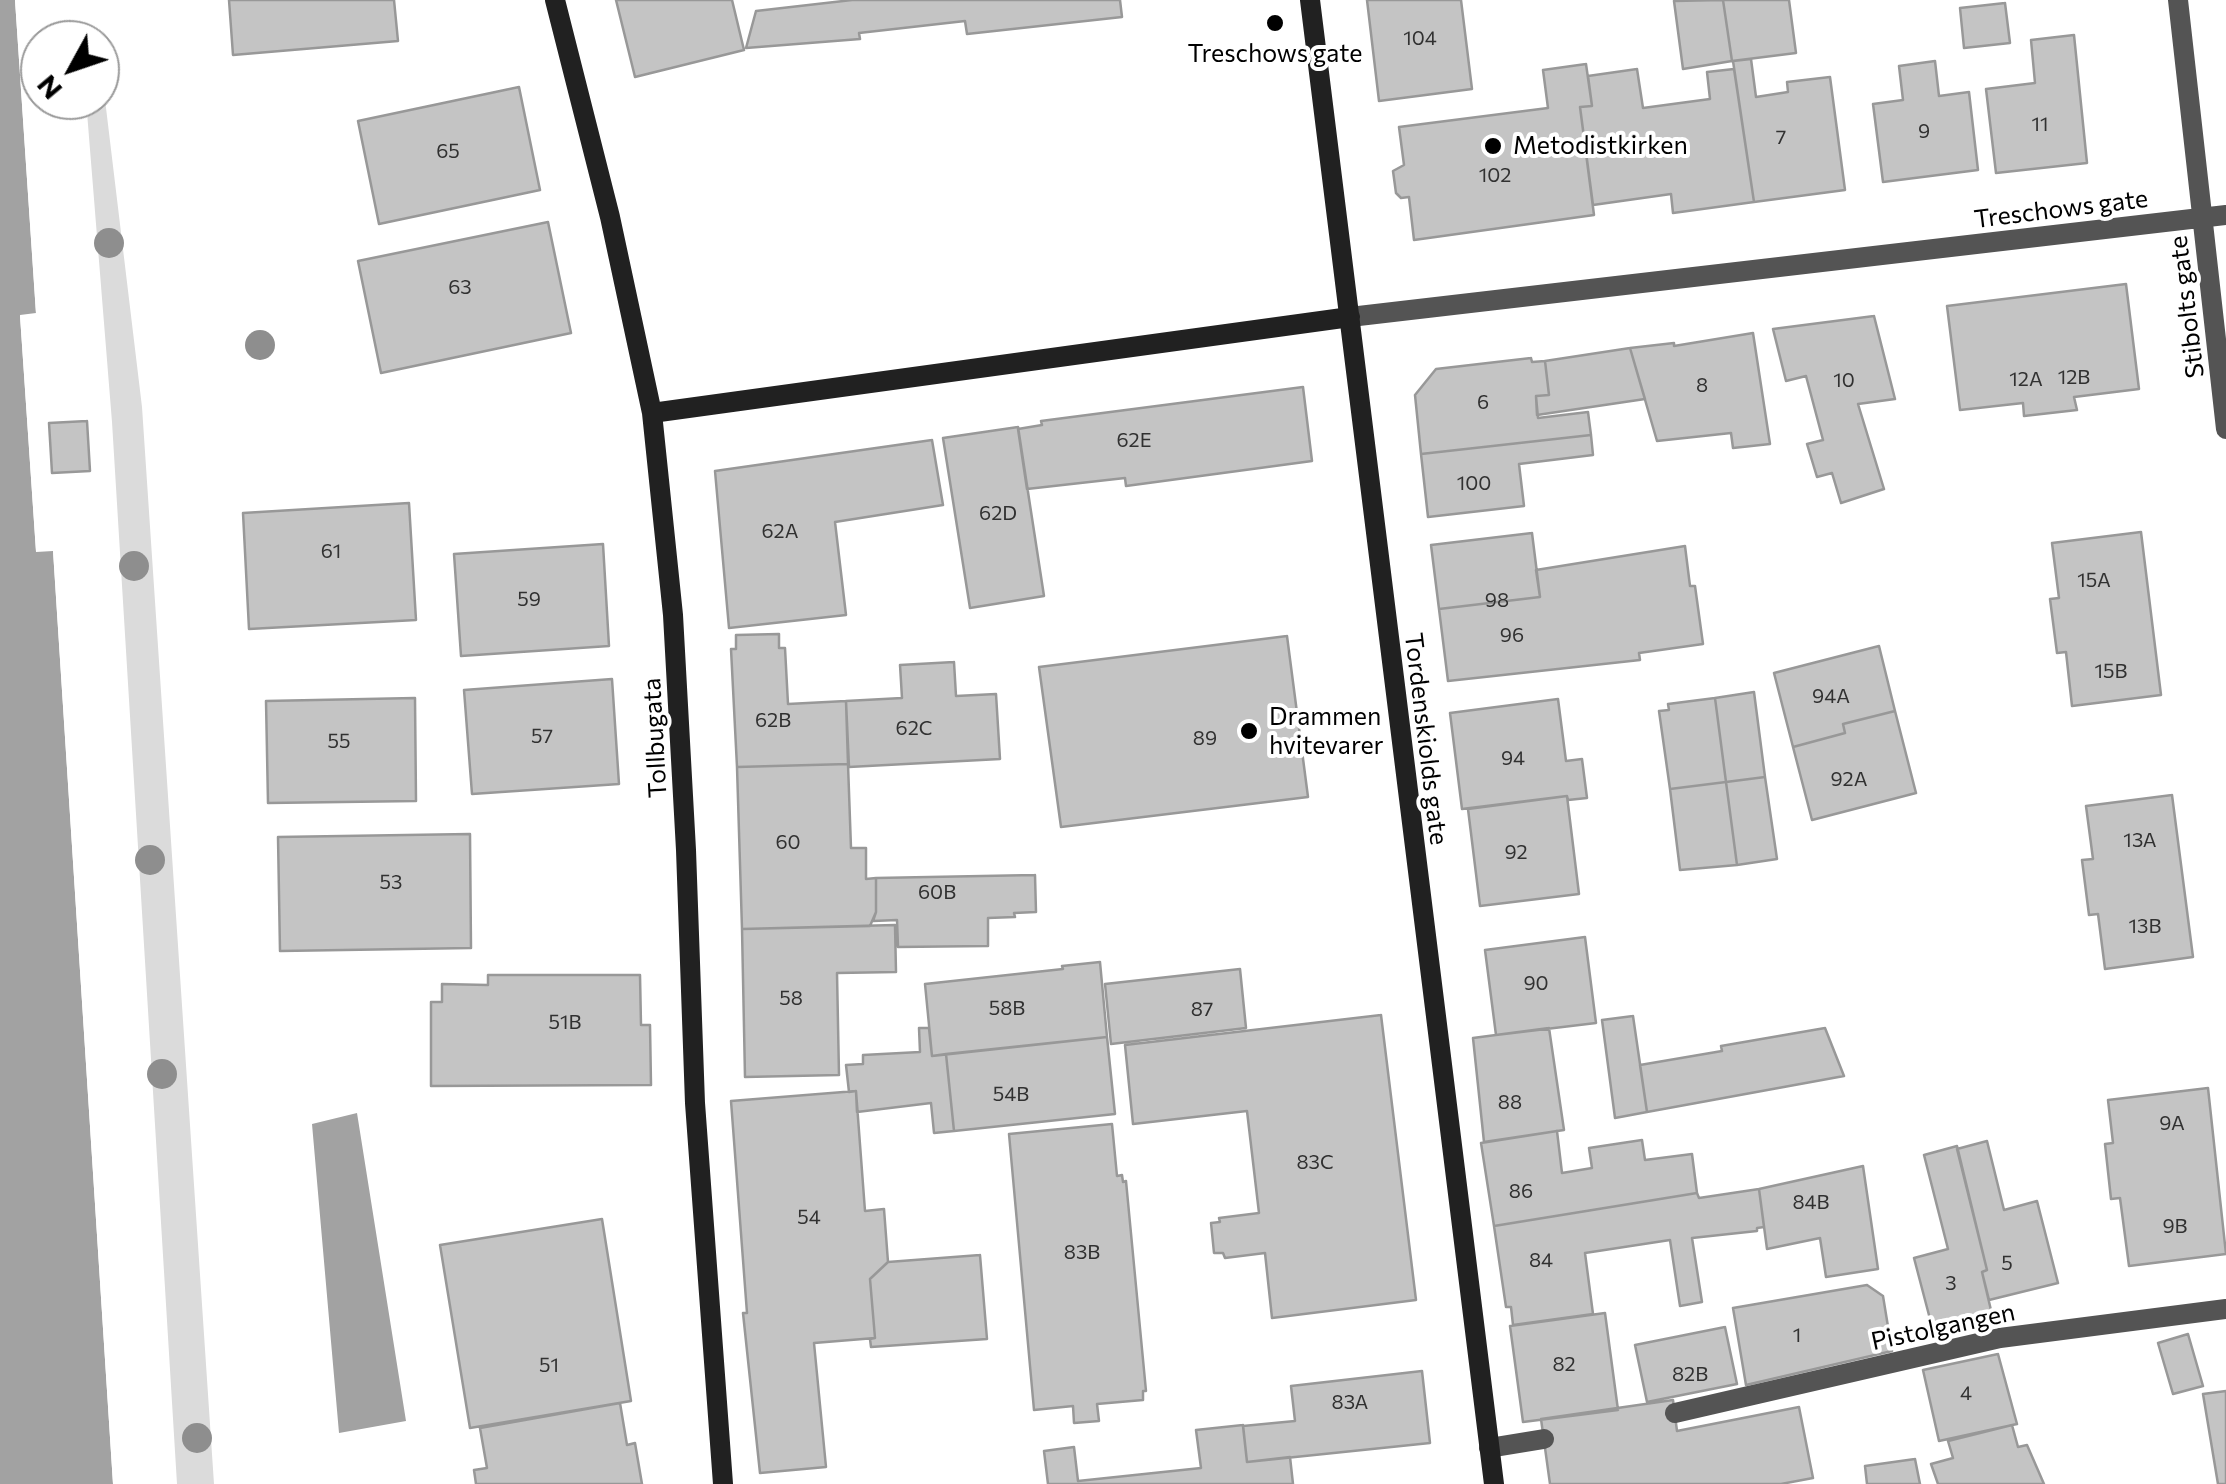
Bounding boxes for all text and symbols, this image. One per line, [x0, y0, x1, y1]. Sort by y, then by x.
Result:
marker: Treschows gate [1264, 12, 1286, 34]
north arrow [20, 20, 120, 120]
house number: 104 [1403, 26, 1437, 50]
place label: Treschows gate [1187, 39, 1363, 69]
text: N [29, 69, 68, 107]
house number: 11 [2031, 112, 2049, 136]
house number: 9 [1918, 119, 1930, 143]
house number: 7 [1776, 125, 1786, 149]
place label: Metodistkirken [1513, 131, 1688, 161]
marker: Metodistkirken [1482, 135, 1504, 157]
house number: 65 [436, 139, 460, 163]
house number: 102 [1479, 163, 1511, 187]
street label: Treschows gate [1972, 183, 2150, 235]
street label: Stibolts gate [2163, 234, 2211, 380]
house number: 63 [448, 275, 472, 299]
house number: 12B [2058, 365, 2090, 389]
house number: 12A [2009, 367, 2043, 391]
house number: 10 [1833, 368, 1855, 392]
house number: 8 [1696, 373, 1708, 397]
house number: 6 [1477, 390, 1489, 414]
house number: 62E [1116, 428, 1152, 452]
house number: 100 [1457, 471, 1491, 495]
house number: 62D [979, 501, 1017, 525]
house number: 62A [762, 519, 798, 543]
house number: 61 [321, 539, 341, 563]
house number: 15A [2077, 568, 2111, 592]
house number: 59 [517, 587, 541, 611]
house number: 98 [1485, 588, 1509, 612]
house number: 96 [1500, 623, 1524, 647]
street label: Tordenskiolds gate [1398, 631, 1454, 847]
house number: 15B [2095, 659, 2127, 683]
street label: Tollbugata [637, 677, 673, 799]
house number: 94A [1812, 684, 1850, 708]
place label: Drammen hvitevarer [1269, 702, 1384, 761]
house number: 62B [755, 708, 791, 732]
house number: 62C [896, 716, 932, 740]
marker: Drammen hvitevarer [1238, 720, 1260, 742]
house number: 57 [531, 724, 553, 748]
house number: 89 [1193, 726, 1217, 750]
house number: 55 [328, 729, 350, 753]
house number: 94 [1501, 746, 1525, 770]
house number: 92A [1831, 767, 1867, 791]
house number: 13A [2123, 828, 2157, 852]
house number: 60 [775, 830, 801, 854]
house number: 92 [1504, 840, 1528, 864]
house number: 53 [380, 870, 402, 894]
house number: 60B [918, 880, 956, 904]
house number: 13B [2129, 914, 2161, 938]
house number: 90 [1523, 971, 1549, 995]
house number: 58 [779, 986, 803, 1010]
house number: 58B [989, 996, 1025, 1020]
house number: 87 [1191, 997, 1213, 1021]
house number: 51B [549, 1010, 581, 1034]
house number: 54B [993, 1082, 1029, 1106]
house number: 88 [1498, 1090, 1522, 1114]
house number: 9A [2159, 1111, 2185, 1135]
house number: 83C [1296, 1150, 1334, 1174]
house number: 86 [1509, 1179, 1533, 1203]
house number: 84B [1792, 1190, 1830, 1214]
house number: 54 [797, 1205, 821, 1229]
house number: 9B [2162, 1214, 2188, 1238]
house number: 83B [1064, 1240, 1100, 1264]
house number: 84 [1529, 1248, 1553, 1272]
house number: 5 [2001, 1251, 2013, 1275]
house number: 3 [1945, 1271, 1957, 1295]
street label: Pistolgangen [1868, 1297, 2018, 1357]
house number: 1 [1793, 1323, 1801, 1347]
house number: 82 [1552, 1352, 1576, 1376]
house number: 51 [539, 1353, 559, 1377]
house number: 82B [1672, 1362, 1708, 1386]
house number: 4 [1960, 1381, 1972, 1405]
house number: 83A [1332, 1390, 1368, 1414]

